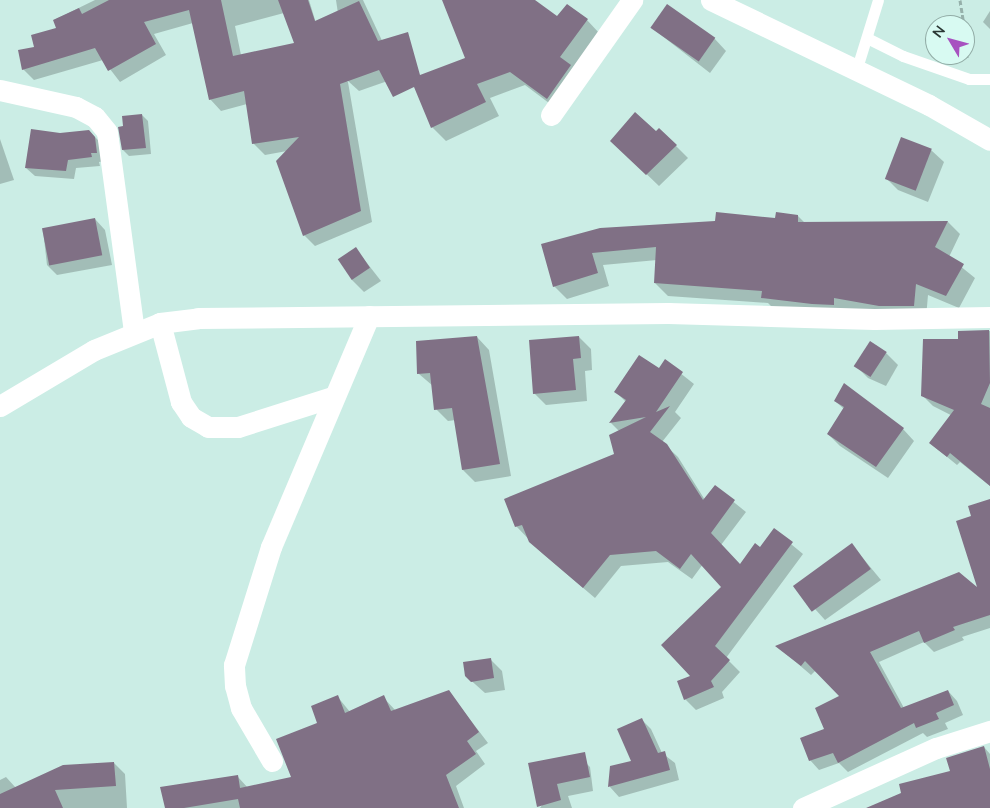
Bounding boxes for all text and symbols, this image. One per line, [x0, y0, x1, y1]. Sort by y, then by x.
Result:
north arrow [925, 15, 975, 65]
text: N [928, 22, 949, 41]

